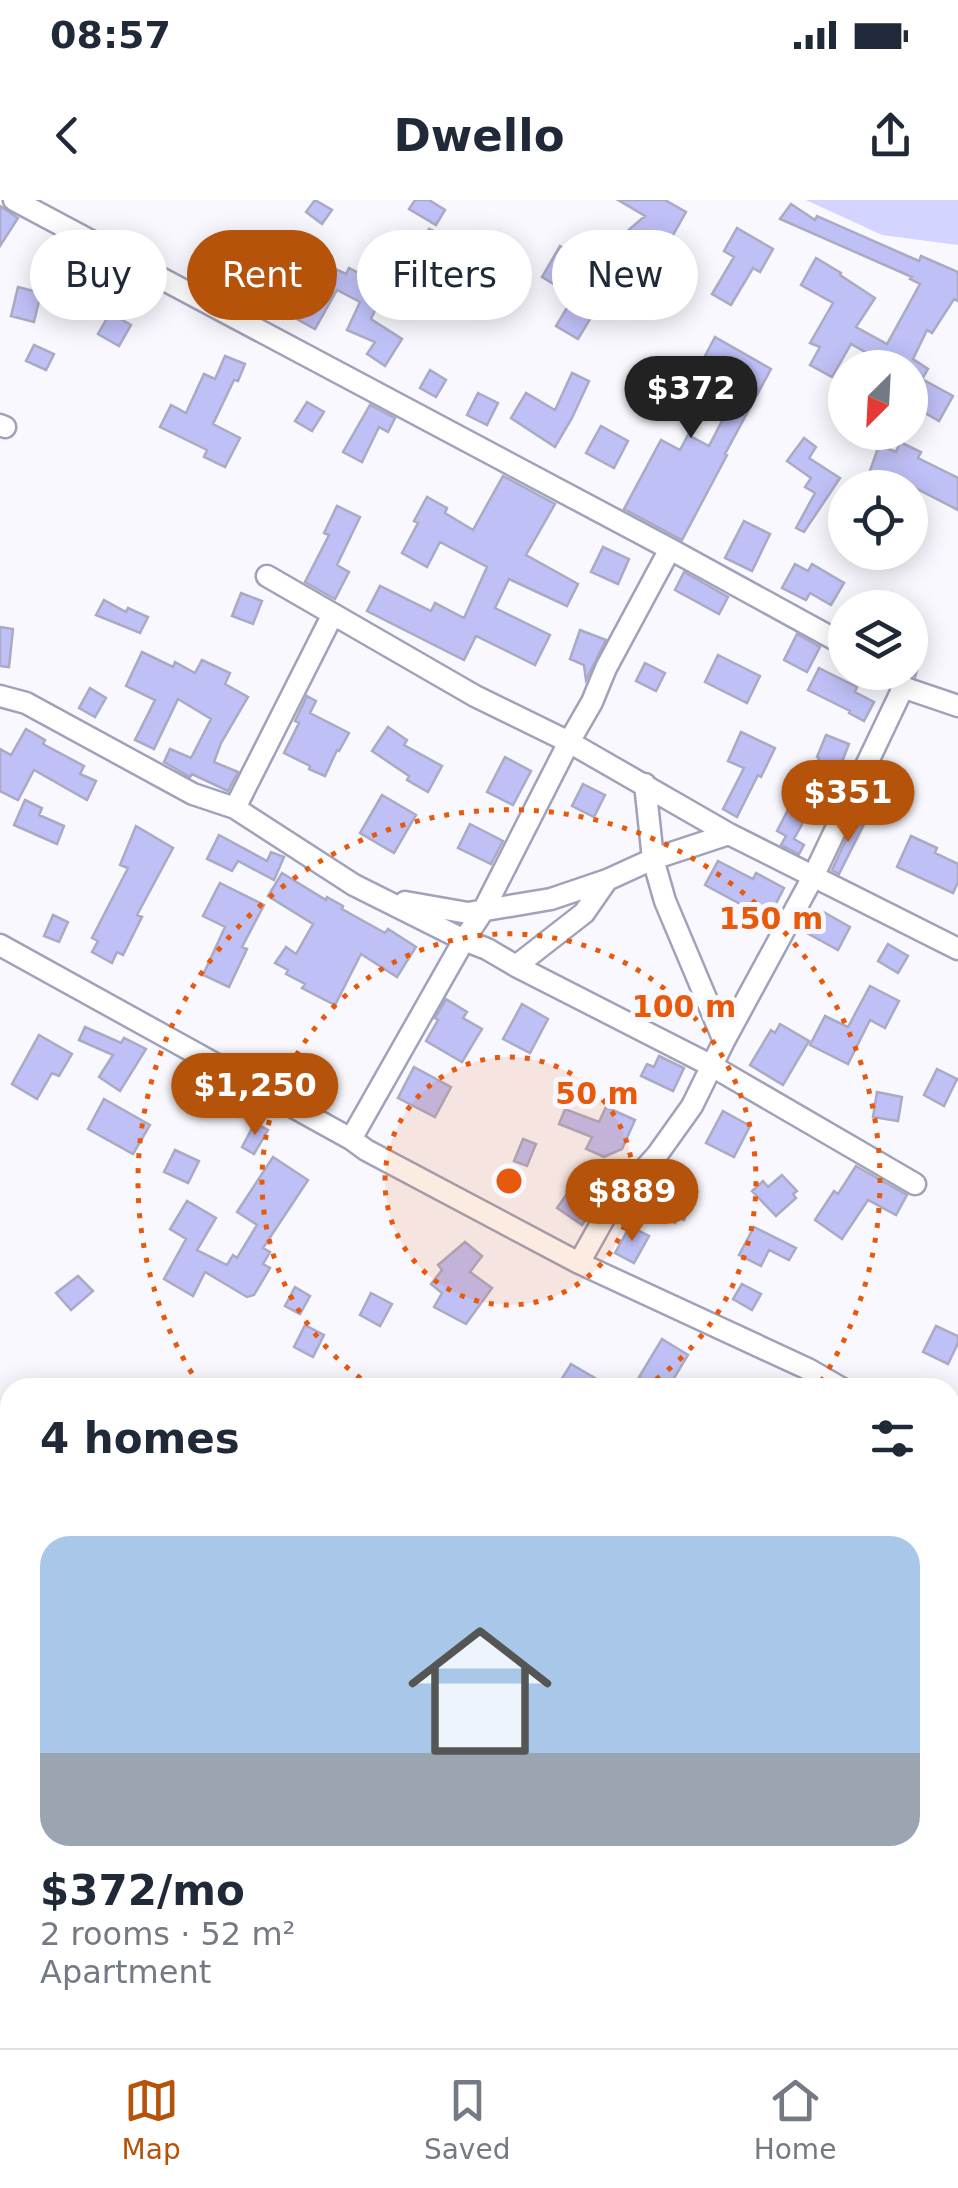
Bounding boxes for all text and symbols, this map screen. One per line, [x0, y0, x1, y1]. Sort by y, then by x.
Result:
text: 08:57 [50, 13, 171, 57]
icon: back [40, 108, 95, 163]
icon: share [863, 108, 918, 163]
text: Dwello [393, 109, 565, 162]
chip: Buy [30, 230, 167, 320]
chip: Rent [187, 230, 337, 320]
chip: Filters [357, 230, 532, 320]
chip: New [552, 230, 698, 320]
north arrow [828, 350, 928, 450]
map controls [828, 350, 928, 690]
pin: $372 [632, 356, 750, 441]
text: $372 [646, 369, 736, 407]
button: locate [828, 470, 928, 570]
button: layers [828, 590, 928, 690]
pin: $351 [789, 760, 907, 845]
text: $351 [803, 773, 893, 811]
text: 150 m [719, 901, 823, 936]
text: 100 m [632, 989, 736, 1024]
pin: $1,250 [174, 1053, 336, 1138]
text: $1,250 [193, 1066, 317, 1104]
text: 50 m [555, 1076, 639, 1111]
pin: $889 [573, 1159, 691, 1244]
centre of rings [491, 1163, 527, 1199]
text: $889 [587, 1172, 677, 1210]
icon: filters [865, 1411, 920, 1466]
text: 4 homes [40, 1414, 240, 1463]
icon: home [390, 1601, 570, 1781]
text: $372/mo [40, 1866, 245, 1915]
text: 2 rooms · 52 m² [40, 1915, 295, 1953]
text: Apartment [40, 1953, 211, 1991]
tab: Map [122, 2073, 181, 2166]
tab: Saved [424, 2073, 510, 2166]
tab: Home [754, 2073, 836, 2166]

